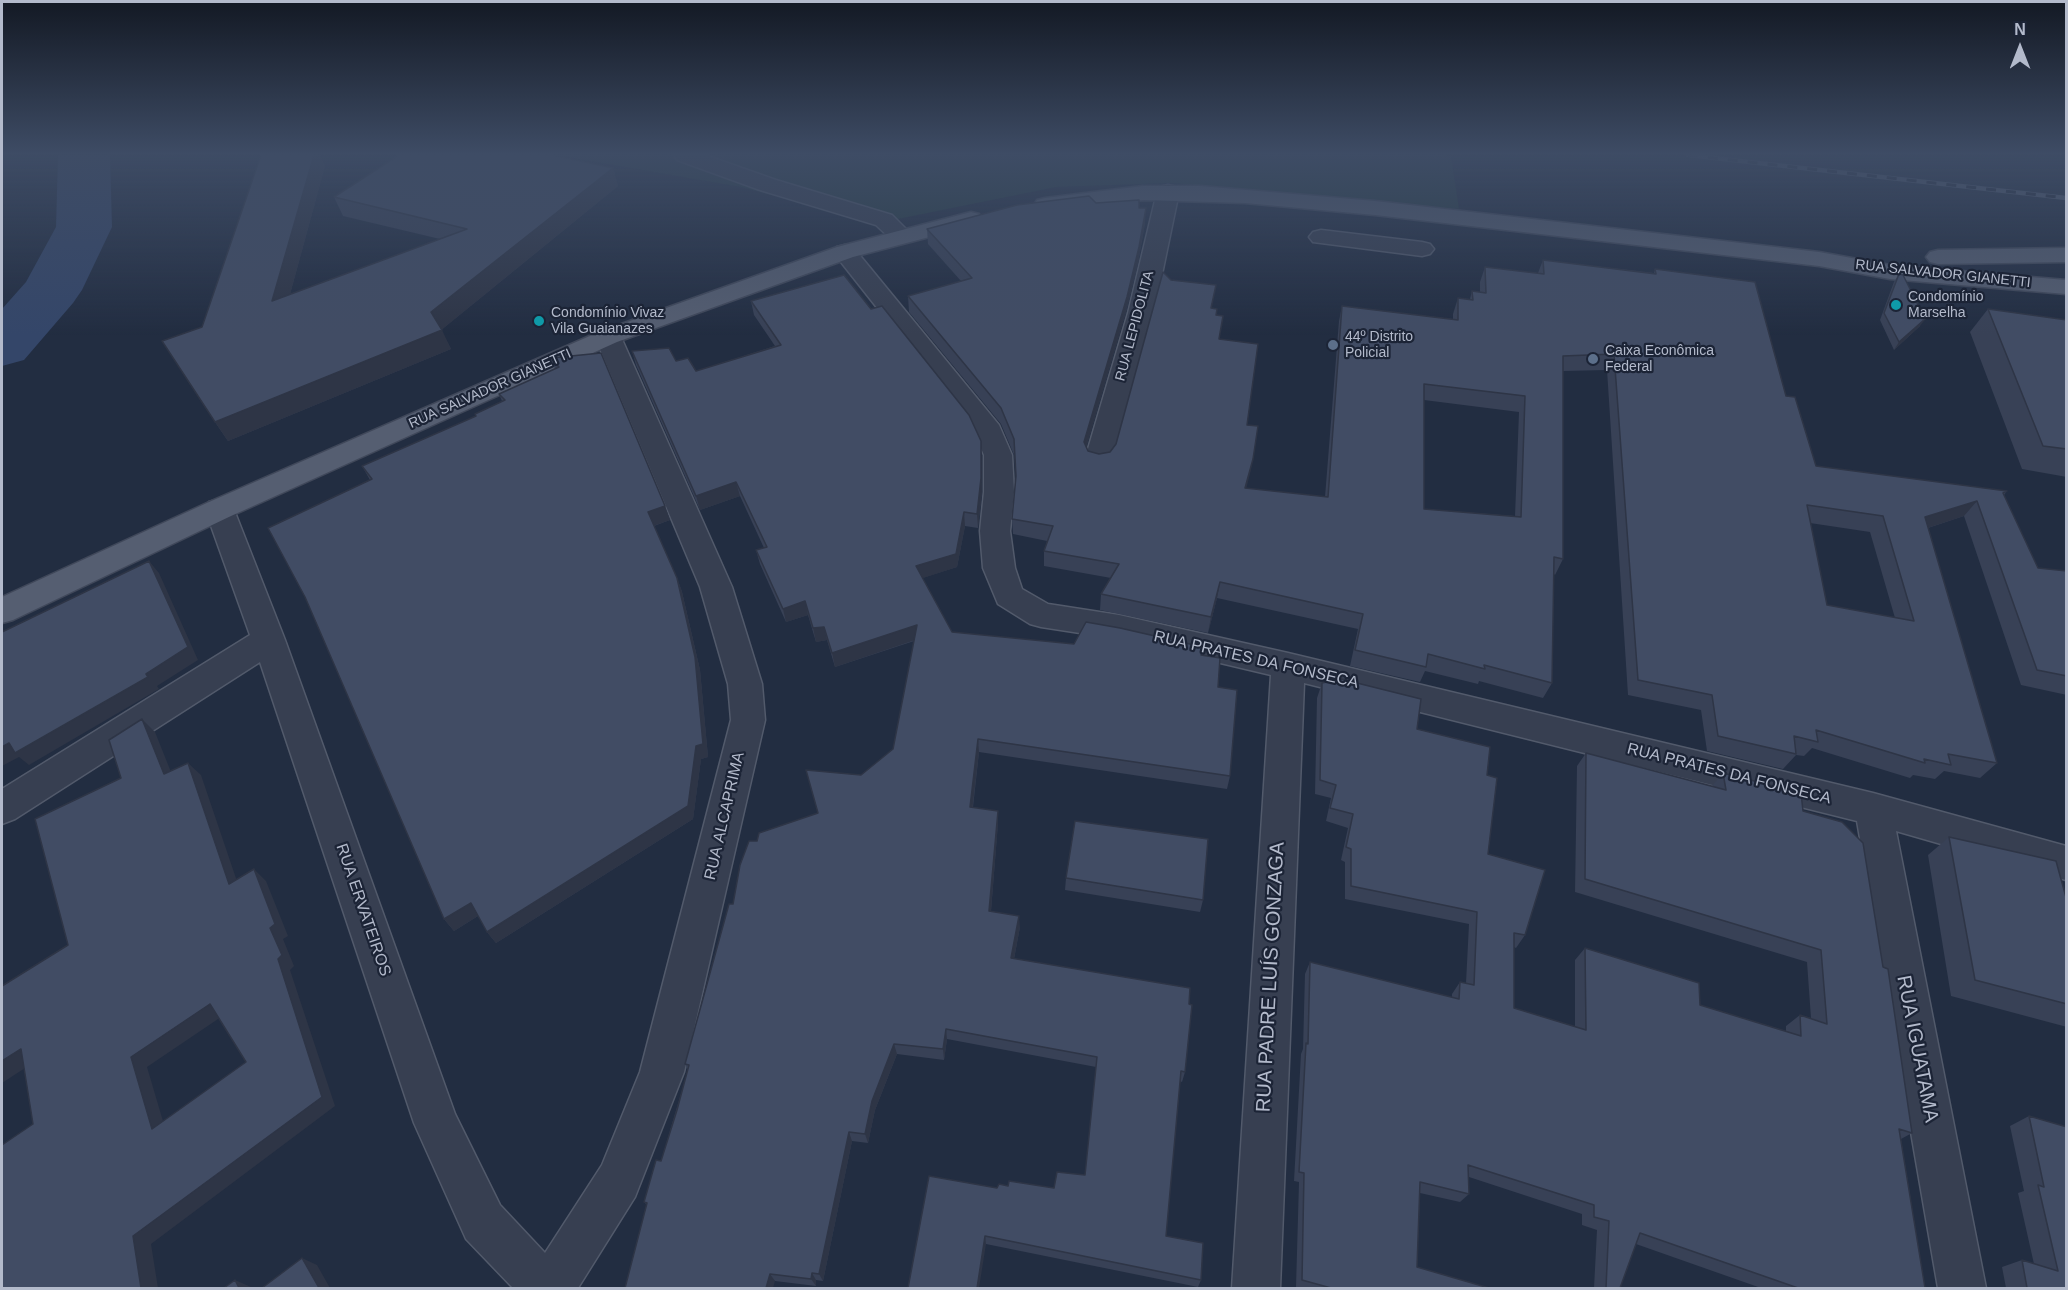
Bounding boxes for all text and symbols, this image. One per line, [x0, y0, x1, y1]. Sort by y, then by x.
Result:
north arrow [1990, 18, 2050, 78]
text: N [2014, 21, 2026, 38]
street label: RUA SALVADOR GIANETTI [1855, 256, 2031, 292]
street label: RUA LEPIDOLITA [1112, 269, 1158, 383]
place label: Condomínio Marselha [1908, 289, 1983, 322]
marker: Condomínio Marselha [1889, 298, 1903, 312]
place label: Condomínio Vivaz Vila Guaianazes [551, 305, 664, 338]
marker: Condomínio Vivaz Vila Guaianazes [532, 314, 546, 328]
place label: 44º Distrito Policial [1345, 329, 1413, 362]
marker: 44º Distrito Policial [1326, 338, 1340, 352]
place label: Caixa Econômica Federal [1605, 343, 1714, 376]
street label: RUA SALVADOR GIANETTI [406, 346, 574, 432]
marker: Caixa Econômica Federal [1586, 352, 1600, 366]
street label: RUA PRATES DA FONSECA [1152, 627, 1360, 693]
street label: RUA PRATES DA FONSECA [1625, 739, 1833, 809]
street label: RUA ALCAPRIMA [701, 750, 749, 882]
street label: RUA ERVATEIROS [331, 841, 395, 979]
street label: RUA PADRE LUÍS GONZAGA [1252, 841, 1290, 1113]
street label: RUA IGUATAMA [1891, 973, 1943, 1125]

